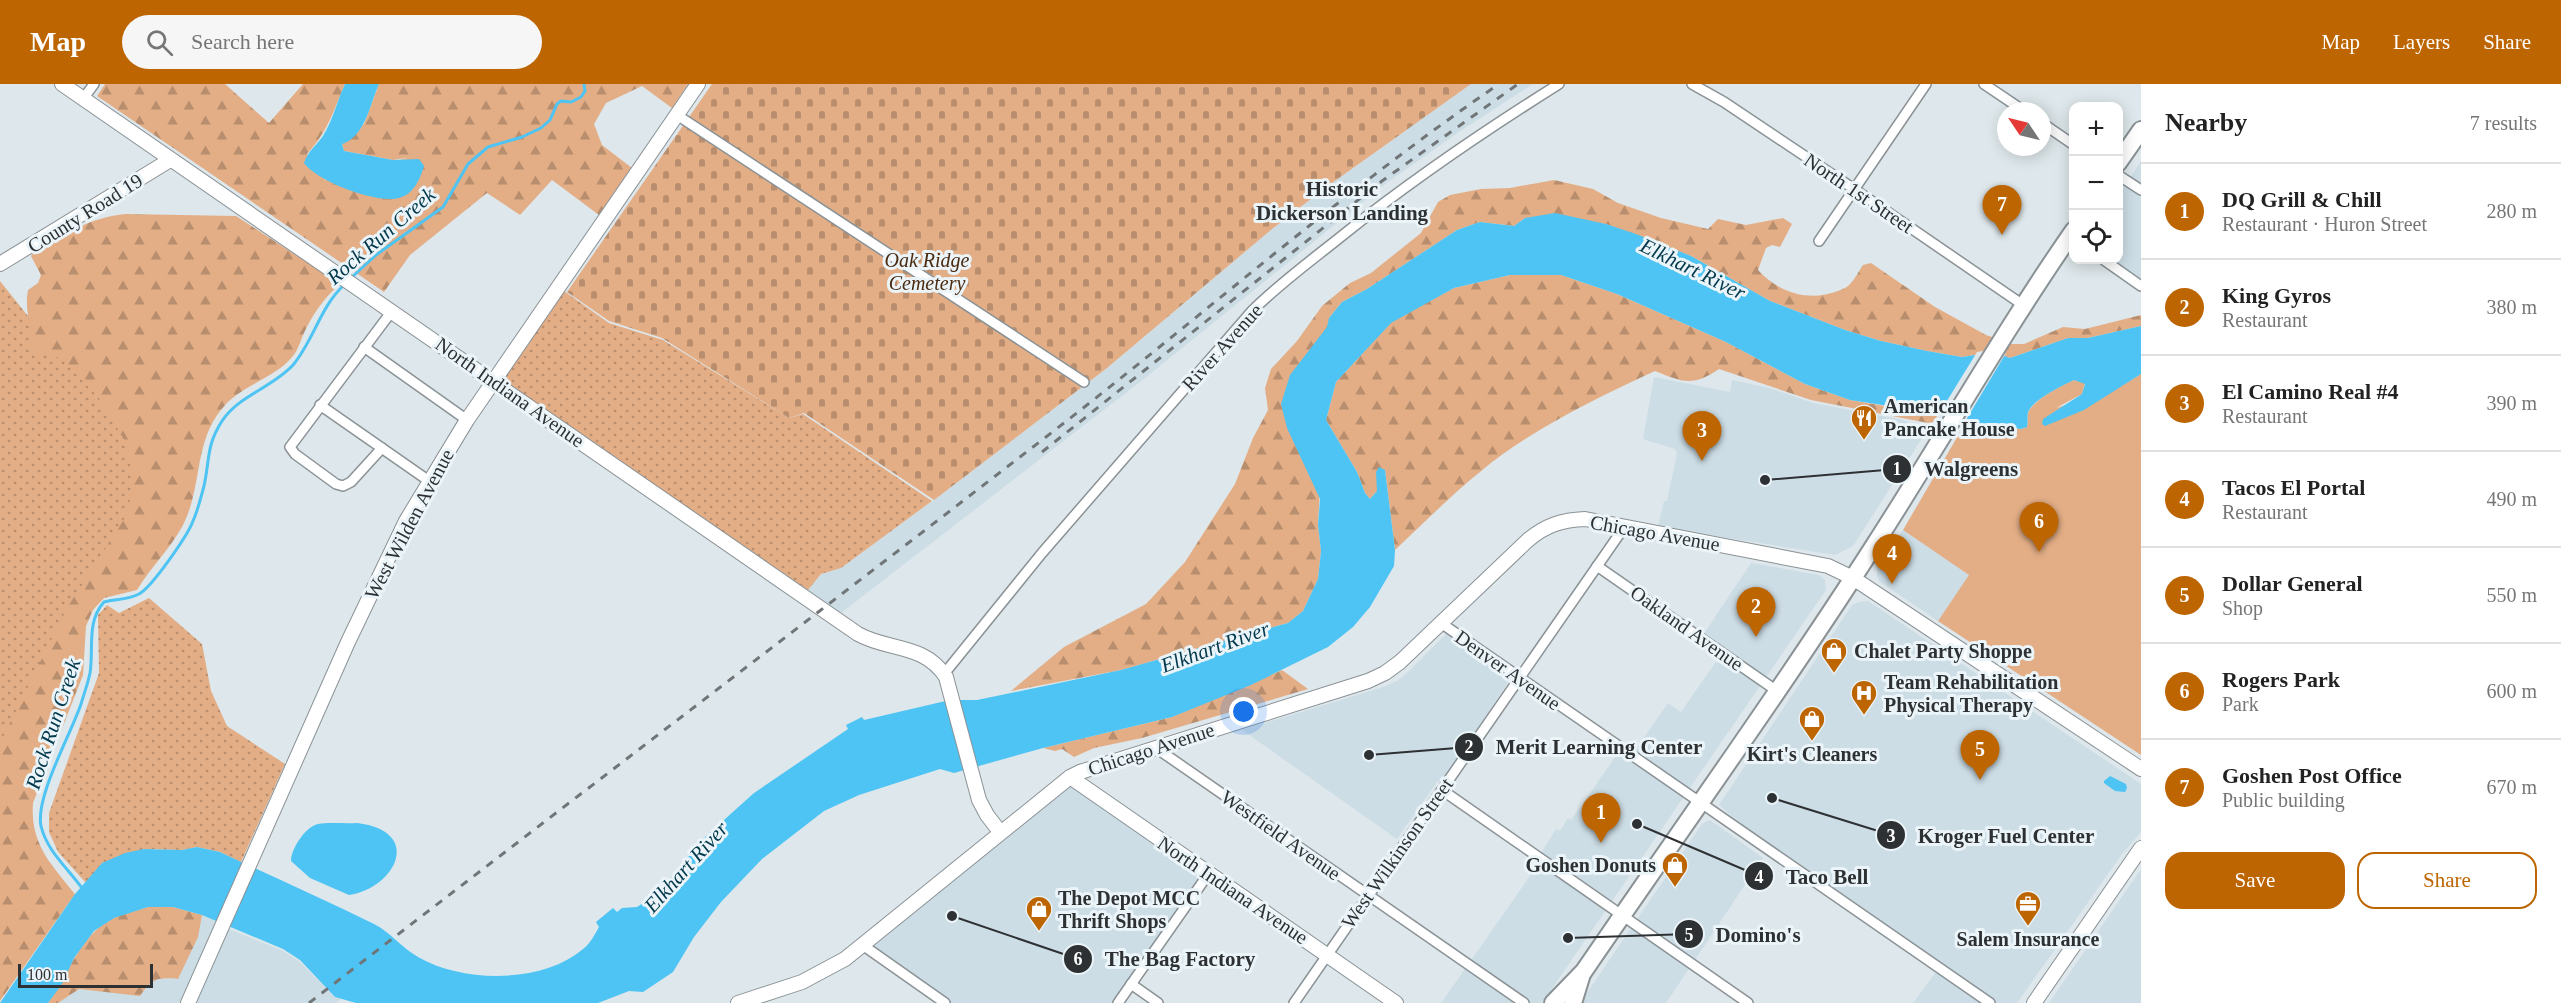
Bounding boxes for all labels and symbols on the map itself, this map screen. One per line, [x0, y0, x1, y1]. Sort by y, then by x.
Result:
north arrow [1997, 102, 2051, 156]
street label: North 1st Street [1800, 148, 1918, 238]
street label: County Road 19 [24, 169, 147, 258]
district label: Historic Dickerson Landing [1256, 177, 1429, 225]
water label: Rock Run Creek [321, 182, 441, 290]
pin: 7 [1982, 186, 2022, 235]
water label: Elkhart River [1636, 233, 1750, 305]
park label: Oak Ridge Cemetery [885, 249, 970, 295]
street label: River Avenue [1177, 299, 1267, 395]
street label: North Indiana Avenue [432, 332, 589, 452]
place label: American Pancake House [1884, 395, 2015, 440]
restaurant icon: American Pancake House [1849, 403, 1879, 441]
pin: 3 [1682, 412, 1722, 461]
street label: West Wilden Avenue [360, 445, 458, 603]
callout: Walgreens [1882, 450, 2030, 489]
text: Walgreens [1924, 457, 2018, 481]
text: 1 [1893, 459, 1902, 479]
pin: 6 [2020, 502, 2058, 552]
street label: Chicago Avenue [1588, 511, 1722, 556]
pin: 4 [1872, 534, 1912, 584]
street label: Oakland Avenue [1626, 581, 1748, 675]
pin: 2 [1736, 588, 1776, 637]
water label: Elkhart River [1157, 616, 1273, 678]
street label: Denver Avenue [1451, 626, 1565, 714]
shop icon: Chalet Party Shoppe [1819, 636, 1849, 674]
place label: Chalet Party Shoppe [1854, 640, 2032, 663]
water label: Rock Run Creek [20, 655, 86, 793]
place label: Team Rehabilitation Physical Therapy [1884, 671, 2058, 717]
hospital icon: Team Rehabilitation Physical Therapy [1849, 678, 1879, 716]
your location [1229, 697, 1258, 726]
shop icon: Kirt's Cleaners [1797, 704, 1827, 742]
street label: Chicago Avenue [1085, 718, 1217, 781]
callout: Merit Learning Center [1454, 728, 1715, 767]
pin: 5 [1960, 730, 2000, 780]
text: Merit Learning Center [1496, 735, 1702, 759]
text: 2 [1465, 737, 1474, 757]
place label: Kirt's Cleaners [1747, 743, 1877, 765]
street label: West Wilkinson Street [1337, 773, 1457, 932]
street label: Westfield Avenue [1217, 786, 1345, 884]
pin: 1 [1582, 794, 1620, 843]
water label: Elkhart River [638, 816, 734, 918]
callout: Kroger Fuel Center [1876, 816, 2107, 855]
text: Kroger Fuel Center [1918, 824, 2094, 848]
text: 3 [1887, 826, 1896, 846]
street label: North Indiana Avenue [1154, 832, 1312, 948]
shop icon: Goshen Donuts [1660, 850, 1690, 888]
place label: Goshen Donuts [1525, 854, 1656, 876]
callout: Taco Bell [1744, 857, 1881, 896]
text: Taco Bell [1786, 865, 1868, 889]
text: 4 [1755, 867, 1764, 887]
place label: The Depot MCC Thrift Shops [1058, 887, 1200, 933]
office icon: Salem Insurance [2013, 889, 2043, 927]
shop icon: The Depot MCC Thrift Shops [1024, 894, 1054, 932]
callout: Domino's [1674, 915, 1813, 954]
text: Domino's [1715, 923, 1801, 947]
text: 5 [1685, 925, 1694, 945]
place label: Salem Insurance [1957, 928, 2100, 950]
callout: The Bag Factory [1063, 940, 1268, 979]
text: The Bag Factory [1105, 947, 1256, 971]
text: 6 [1074, 949, 1083, 969]
scale bar [18, 961, 153, 988]

